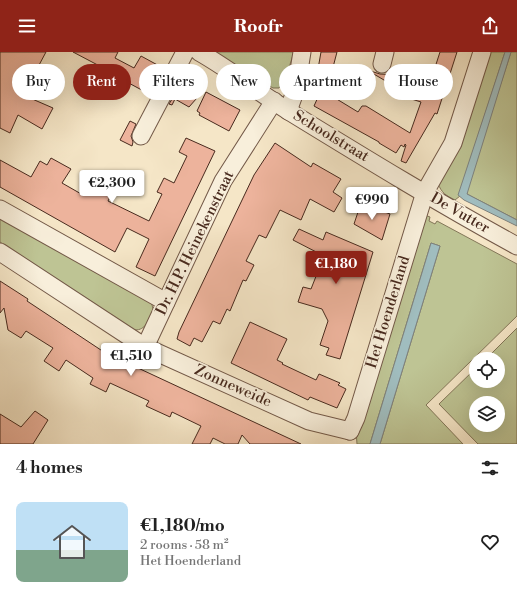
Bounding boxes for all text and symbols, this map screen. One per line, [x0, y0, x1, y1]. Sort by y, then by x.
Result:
icon: menu [16, 15, 38, 37]
text: Roofr [234, 15, 283, 38]
icon: share [479, 15, 501, 37]
chip: Buy [12, 64, 65, 100]
chip: Rent [73, 64, 131, 100]
chip: Filters [139, 64, 208, 100]
chip: New [216, 64, 271, 100]
chip: Apartment [279, 64, 376, 100]
chip: House [384, 64, 453, 100]
street label: Schoolstraat [290, 106, 373, 166]
street label: Dr. H.P. Heinekenstraat [152, 167, 239, 319]
pin: €2,300 [79, 170, 145, 204]
text: €2,300 [88, 175, 136, 191]
pin: €990 [348, 187, 396, 221]
street label: De Vutter [427, 188, 493, 238]
text: €990 [355, 192, 389, 208]
pin: €1,180 [303, 251, 369, 285]
street label: Het Hoenderland [362, 253, 414, 371]
text: €1,180 [315, 256, 357, 272]
pin: €1,510 [98, 343, 164, 377]
text: €1,510 [110, 348, 152, 364]
map controls [469, 352, 505, 432]
button: locate [469, 352, 505, 388]
street label: Zonneweide [191, 361, 275, 411]
button: layers [469, 396, 505, 432]
text: 4 homes [16, 457, 83, 479]
icon: filters [479, 457, 501, 479]
text: €1,180/mo [140, 515, 225, 537]
icon: home [48, 518, 96, 566]
icon: heart [479, 531, 501, 553]
text: 2 rooms · 58 m² [140, 537, 229, 553]
text: Het Hoenderland [140, 553, 241, 569]

